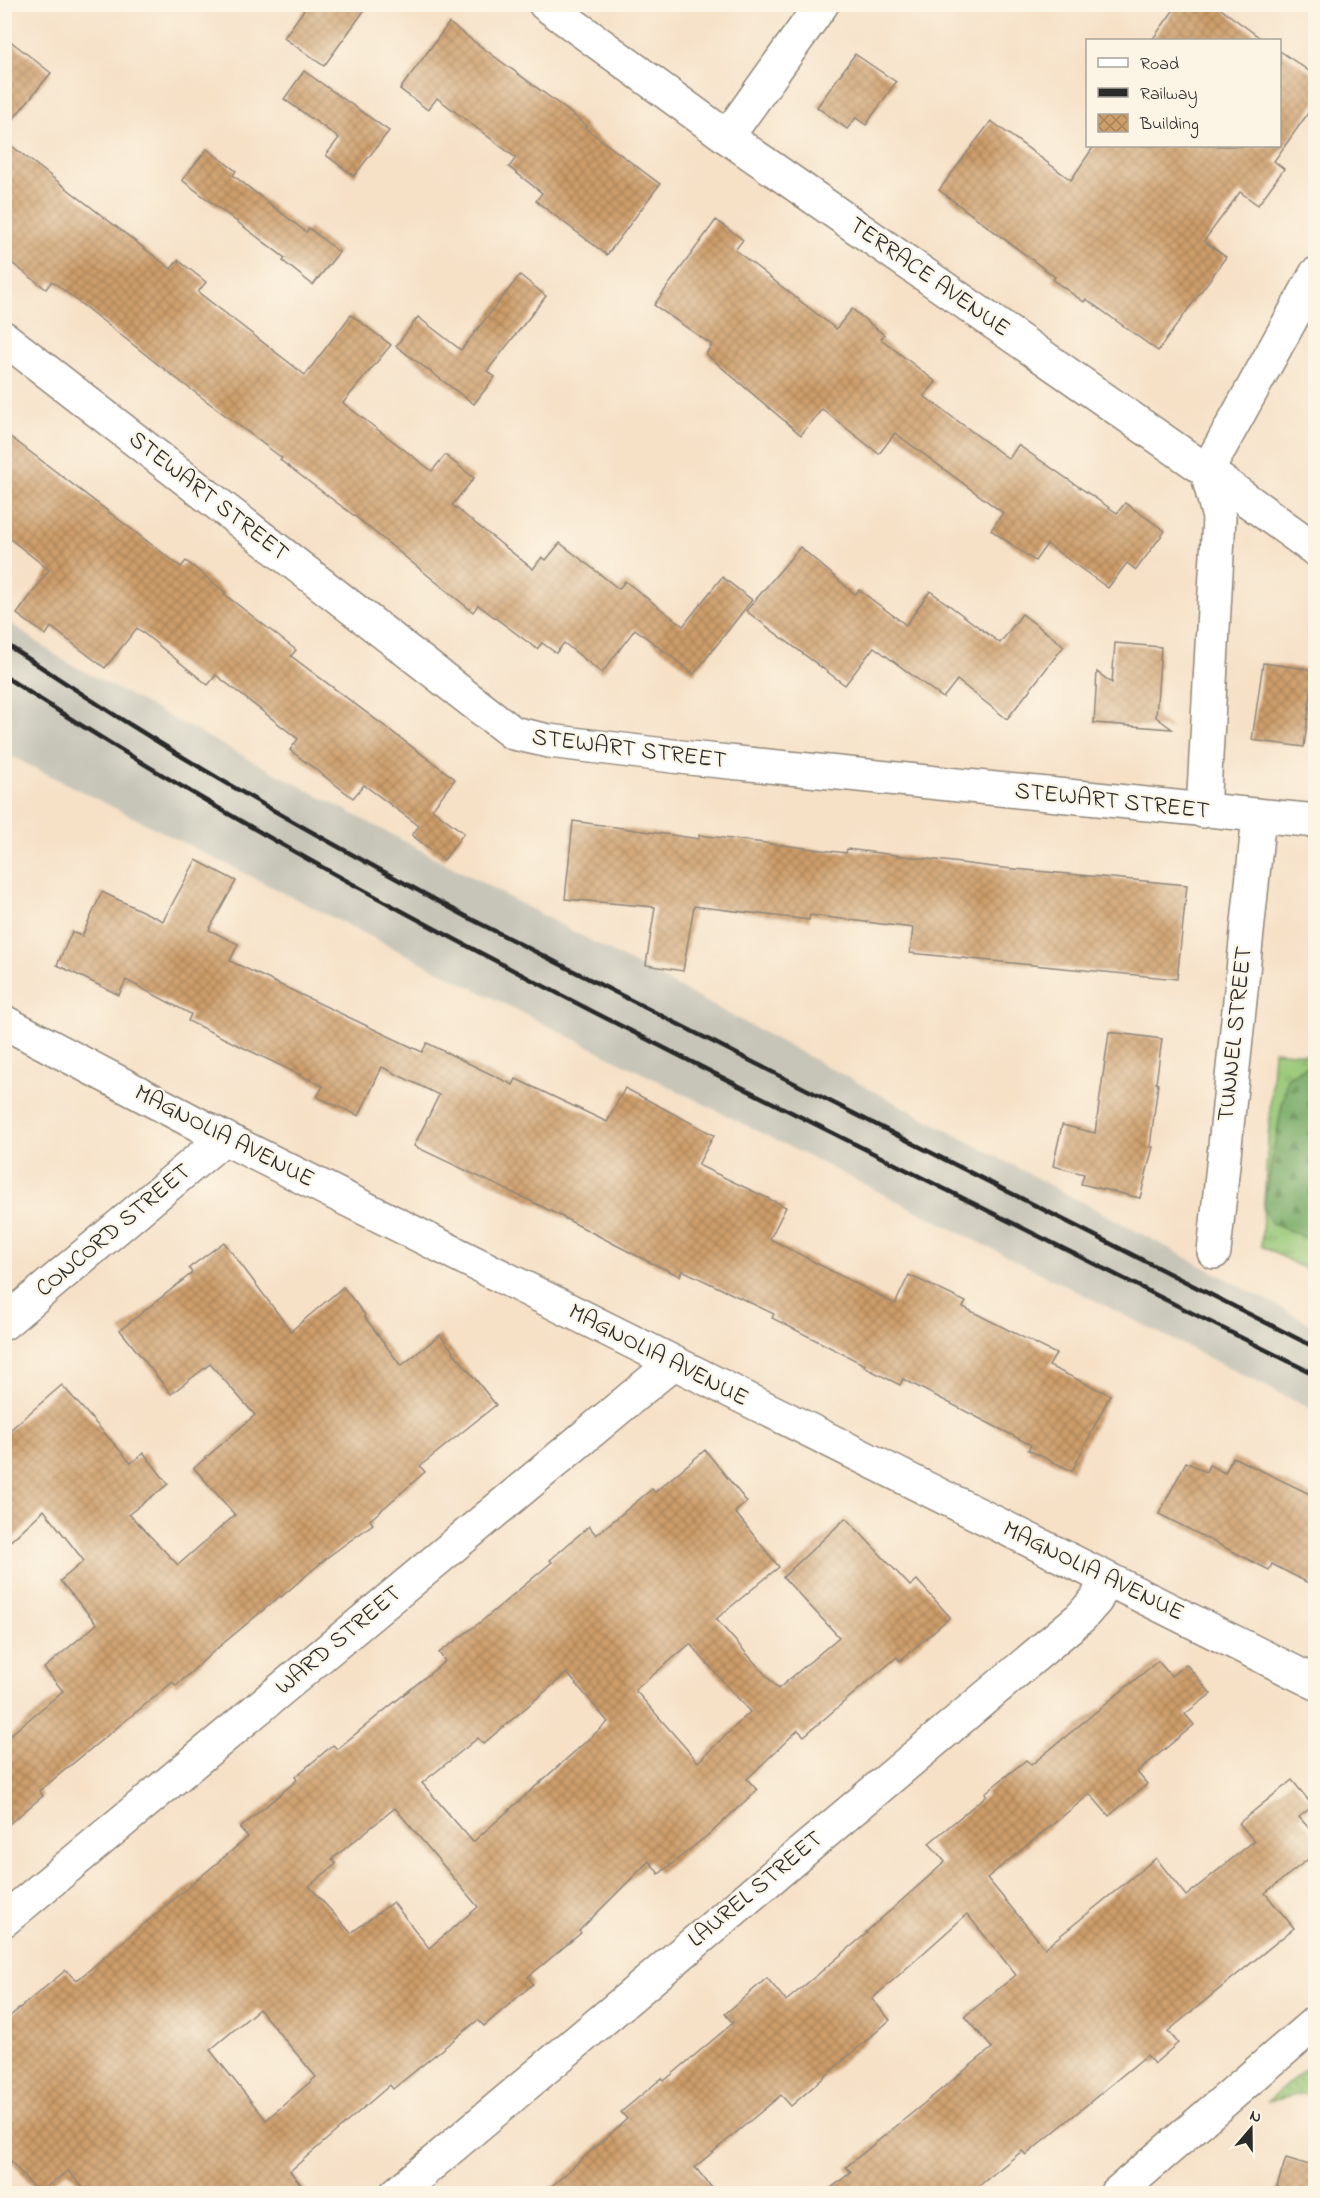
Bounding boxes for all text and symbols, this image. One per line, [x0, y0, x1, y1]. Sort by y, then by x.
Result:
legend [1086, 39, 1281, 147]
text: Road [1140, 52, 1179, 78]
text: Railway [1140, 82, 1197, 108]
text: Building [1139, 112, 1199, 139]
street label: TERRACE AVENUE [841, 209, 1017, 347]
street label: STEWART STREET [120, 423, 296, 571]
street label: STEWART STREET [530, 721, 728, 779]
street label: STEWART STREET [1013, 774, 1211, 830]
street label: TUNNEL STREET [1209, 944, 1263, 1123]
street label: MAGNOLIA AVENUE [128, 1076, 320, 1198]
street label: CONCORD STREET [29, 1155, 199, 1307]
street label: MAGNOLIA AVENUE [562, 1295, 754, 1417]
street label: MAGNOLIA AVENUE [996, 1513, 1190, 1631]
street label: WARD STREET [268, 1577, 410, 1704]
street label: LAUREL STREET [681, 1823, 831, 1957]
north arrow [1221, 2099, 1281, 2159]
text: N [1246, 2104, 1265, 2130]

